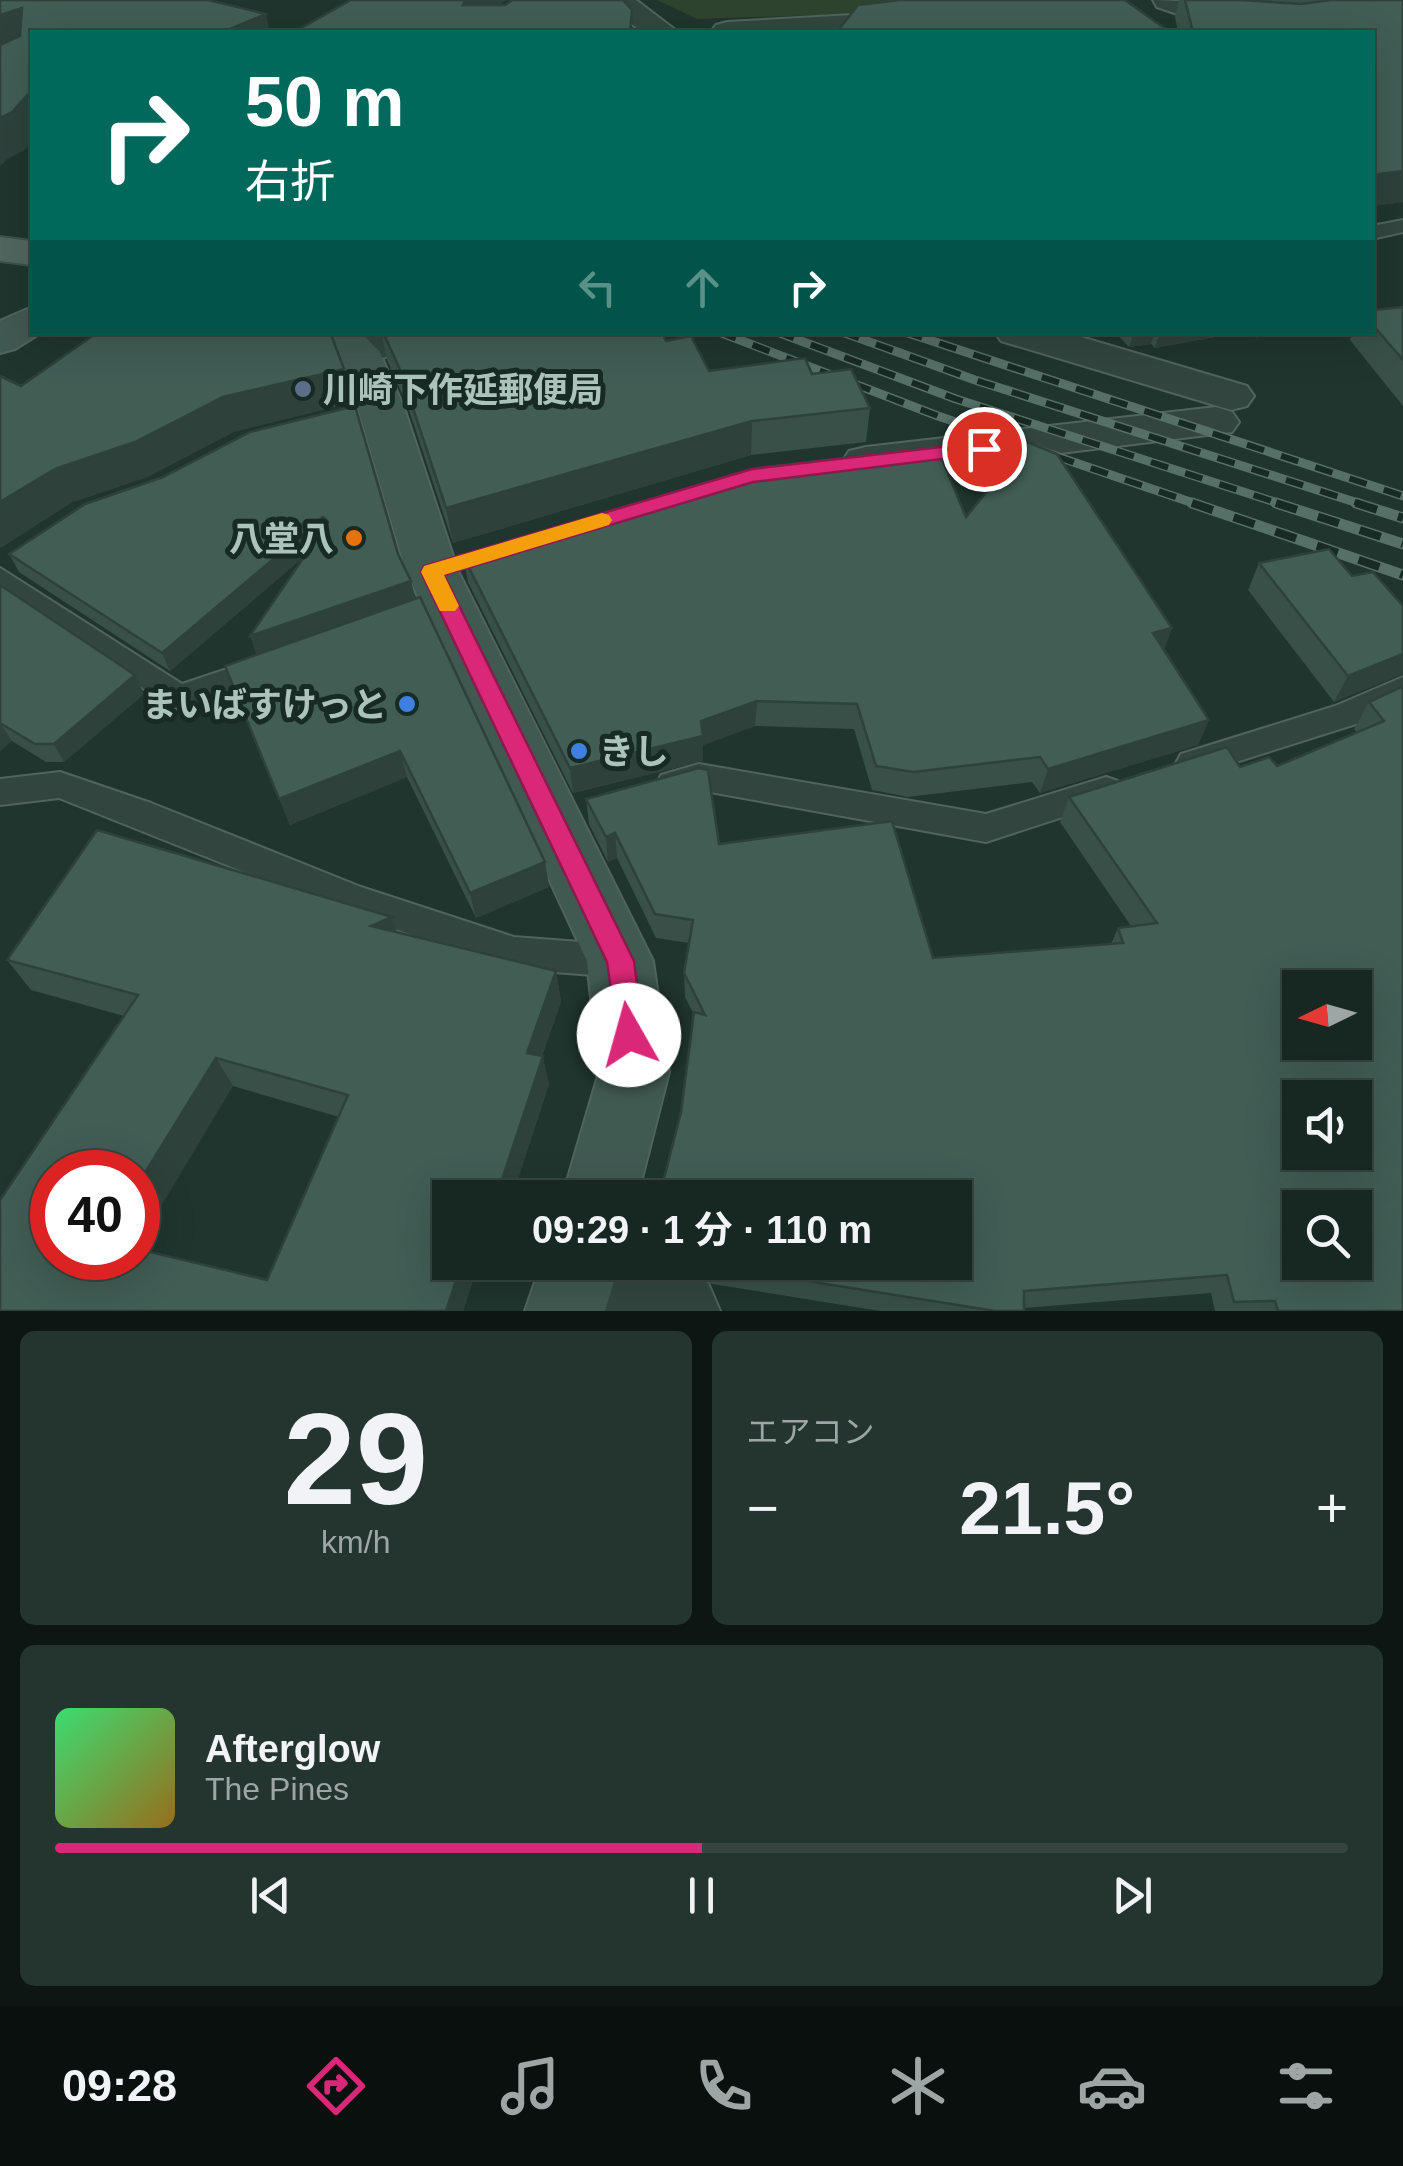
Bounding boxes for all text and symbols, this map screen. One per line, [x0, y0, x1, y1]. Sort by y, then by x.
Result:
text: 50 m [245, 63, 405, 141]
icon: right [80, 70, 210, 200]
text: 右折 [245, 156, 335, 207]
icon: left [570, 260, 625, 315]
icon: ahead [675, 260, 730, 315]
icon: right [780, 260, 835, 315]
place label: 川崎下作延郵便局 [323, 370, 603, 409]
marker: 川崎下作延郵便局 [292, 378, 314, 400]
pin [942, 407, 1027, 492]
icon: arrive [957, 422, 1012, 477]
place label: 八堂八 [229, 519, 334, 558]
marker: 八堂八 [343, 527, 365, 549]
place label: まいばすけっと [142, 685, 387, 724]
marker: まいばすけっと [396, 693, 418, 715]
place label: きし [599, 732, 669, 771]
marker: きし [568, 740, 590, 762]
north arrow [1282, 970, 1372, 1060]
map controls [1282, 970, 1372, 1280]
position arrow [577, 983, 681, 1087]
button: sound [1282, 1080, 1372, 1170]
speed limit sign: 40 [30, 1150, 160, 1280]
button: search [1282, 1190, 1372, 1280]
text: 09:29 · 1 分 · 110 m [532, 1209, 872, 1251]
text: 29 [283, 1386, 428, 1532]
text: エアコン [747, 1414, 875, 1450]
text: 21.5° [959, 1466, 1135, 1550]
text: − [747, 1477, 779, 1539]
text: + [1316, 1477, 1348, 1539]
text: km/h [321, 1524, 390, 1560]
text: Afterglow [205, 1728, 380, 1770]
text: The Pines [205, 1771, 349, 1807]
icon: previous [243, 1868, 298, 1923]
icon: pause [674, 1868, 729, 1923]
icon: next [1105, 1868, 1160, 1923]
icon: directions [301, 2051, 371, 2121]
icon: music [495, 2051, 565, 2121]
icon: phone [689, 2051, 759, 2121]
icon: climate [883, 2051, 953, 2121]
icon: car [1077, 2051, 1147, 2121]
icon: filters [1271, 2051, 1341, 2121]
text: 09:28 [62, 2060, 177, 2111]

